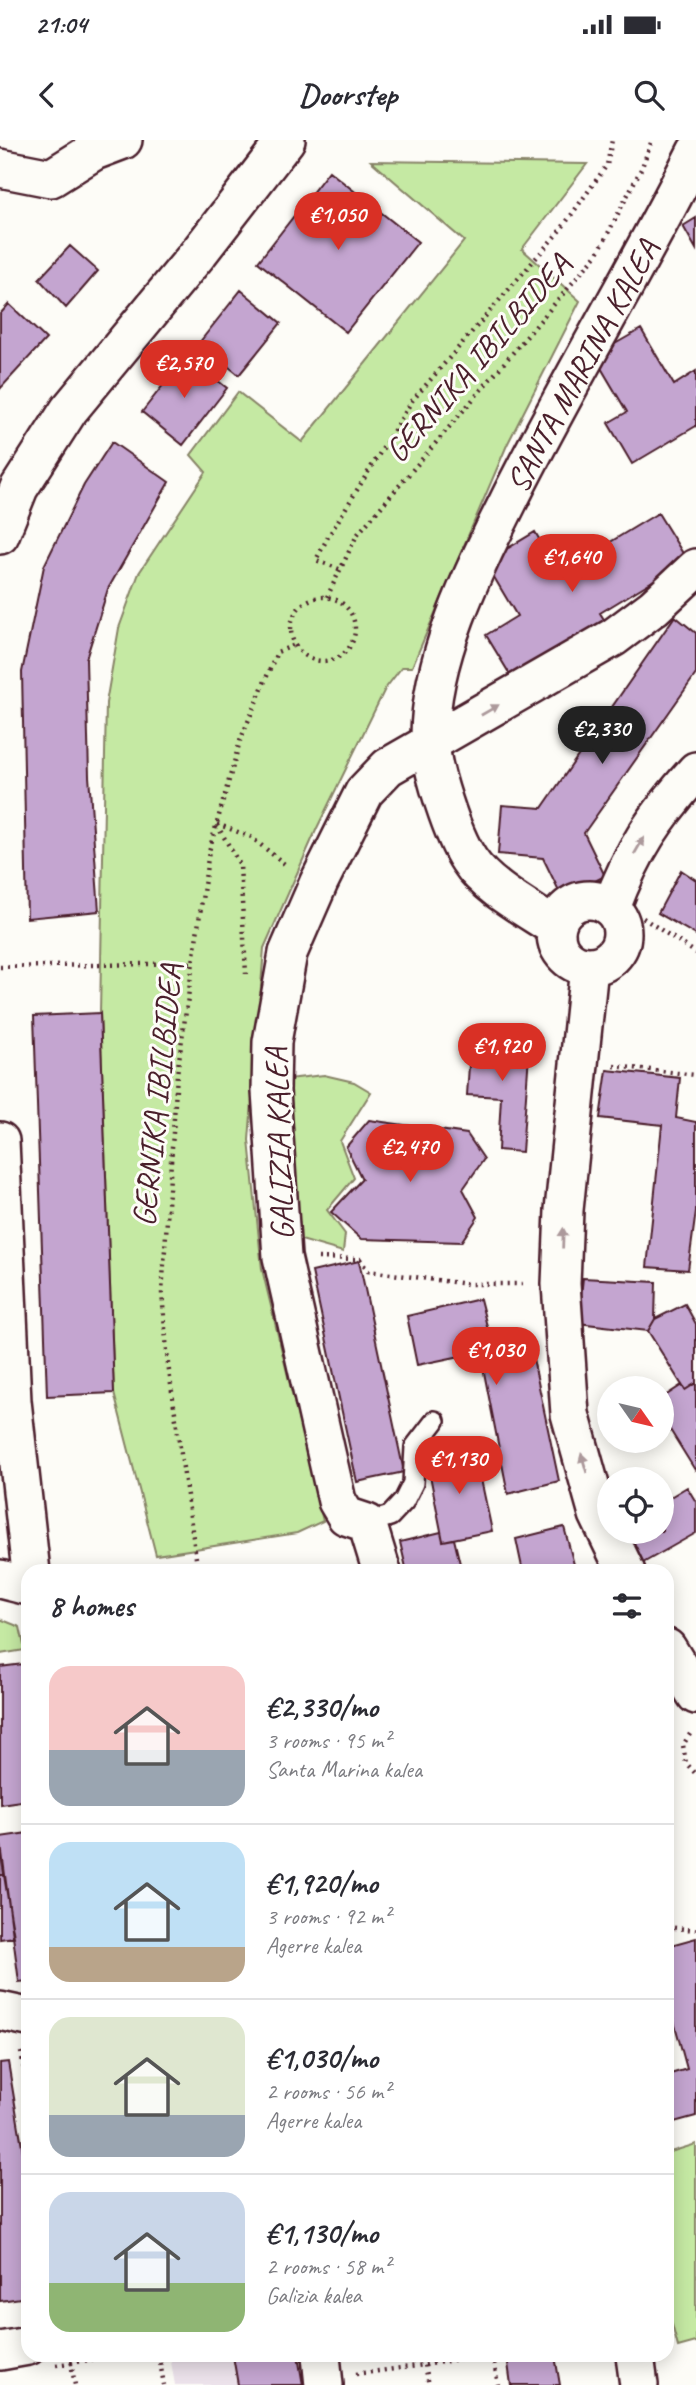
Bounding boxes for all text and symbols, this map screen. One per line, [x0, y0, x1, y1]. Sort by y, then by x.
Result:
text: 21:04 [35, 8, 87, 41]
text: Doorstep [299, 74, 397, 115]
icon: back [28, 76, 66, 114]
icon: search [630, 76, 668, 114]
pin: €1,050 [281, 192, 395, 252]
text: €1,050 [310, 200, 366, 229]
street label: SANTA MARINA KALEA [496, 231, 669, 500]
street label: GERNIKA IBILBIDEA [376, 243, 581, 471]
pin: €2,570 [127, 341, 241, 400]
text: €2,570 [156, 348, 212, 377]
pin: €1,640 [515, 534, 629, 594]
text: €1,640 [544, 542, 600, 571]
one-way arrow [480, 704, 500, 716]
pin: €2,330 [545, 706, 659, 766]
text: €2,330 [574, 714, 630, 743]
one-way arrow [633, 836, 645, 855]
street label: GERNIKA IBILBIDEA [122, 961, 192, 1228]
pin: €1,920 [445, 1024, 559, 1083]
text: €1,920 [474, 1031, 530, 1060]
street label: GALIZIA KALEA [255, 1046, 303, 1241]
pin: €2,470 [353, 1124, 467, 1184]
text: €2,470 [382, 1132, 438, 1161]
one-way arrow [557, 1226, 568, 1248]
pin: €1,030 [439, 1328, 553, 1387]
text: €1,030 [468, 1335, 524, 1364]
north arrow [597, 1376, 674, 1452]
map controls [597, 1376, 674, 1544]
pin: €1,130 [402, 1436, 516, 1496]
text: €1,130 [431, 1444, 487, 1473]
one-way arrow [578, 1452, 588, 1473]
button: locate [597, 1467, 674, 1544]
text: 8 homes [49, 1587, 134, 1625]
icon: filters [608, 1587, 646, 1625]
text: €2,330/mo [266, 1688, 378, 1726]
icon: home [105, 1694, 189, 1778]
text: 3 rooms · 95 m² [266, 1726, 390, 1755]
text: Santa Marina kalea [266, 1755, 422, 1784]
text: €1,920/mo [266, 1864, 378, 1902]
icon: home [105, 1870, 189, 1954]
text: 3 rooms · 92 m² [266, 1902, 390, 1931]
text: Agerre kalea [266, 1931, 361, 1960]
text: €1,030/mo [266, 2039, 378, 2077]
icon: home [105, 2045, 189, 2129]
text: 2 rooms · 56 m² [266, 2077, 390, 2106]
text: Agerre kalea [266, 2106, 361, 2135]
text: €1,130/mo [266, 2214, 378, 2252]
icon: home [105, 2220, 189, 2304]
text: 2 rooms · 58 m² [266, 2252, 390, 2281]
text: Galizia kalea [266, 2281, 362, 2310]

